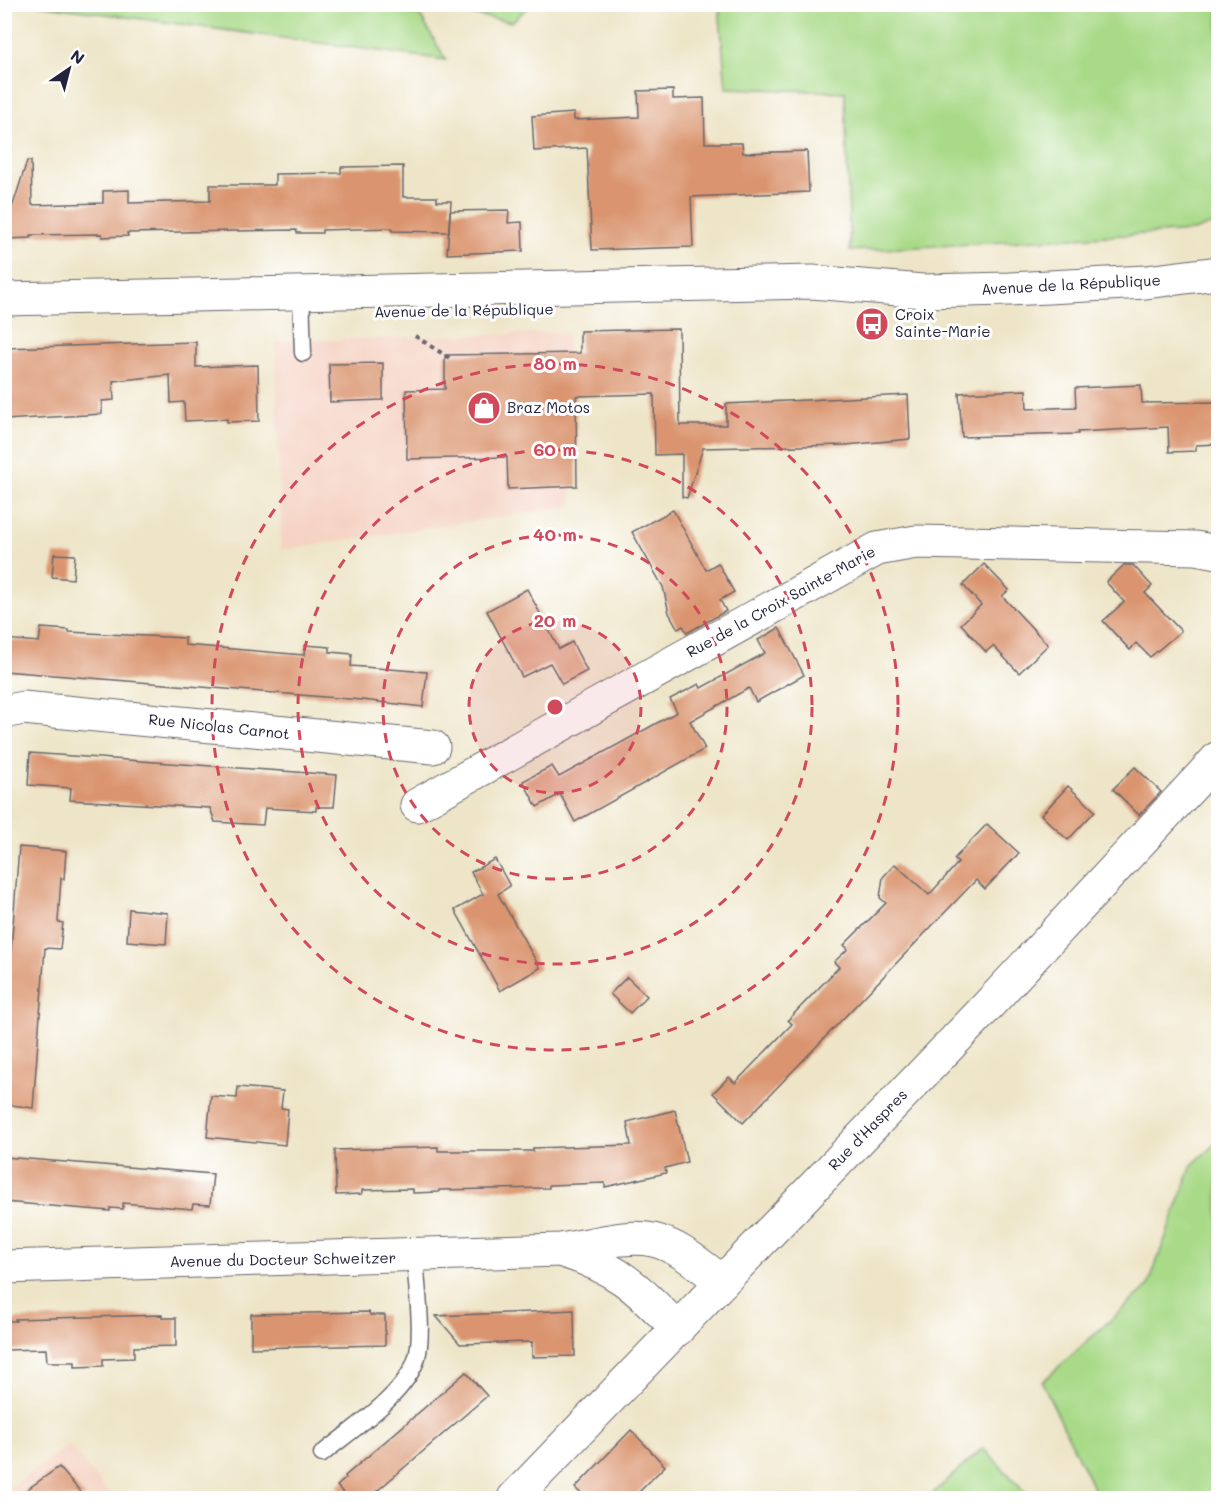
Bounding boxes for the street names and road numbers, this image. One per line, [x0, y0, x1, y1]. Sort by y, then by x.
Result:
street label: Avenue de la République [981, 269, 1161, 299]
street label: Avenue de la République [374, 298, 554, 322]
street label: Rue de la Croix Sainte-Marie [682, 541, 879, 662]
street label: Rue Nicolas Carnot [148, 709, 291, 743]
street label: Rue d'Haspres [823, 1084, 911, 1174]
street label: Avenue du Docteur Schweitzer [169, 1247, 396, 1271]

